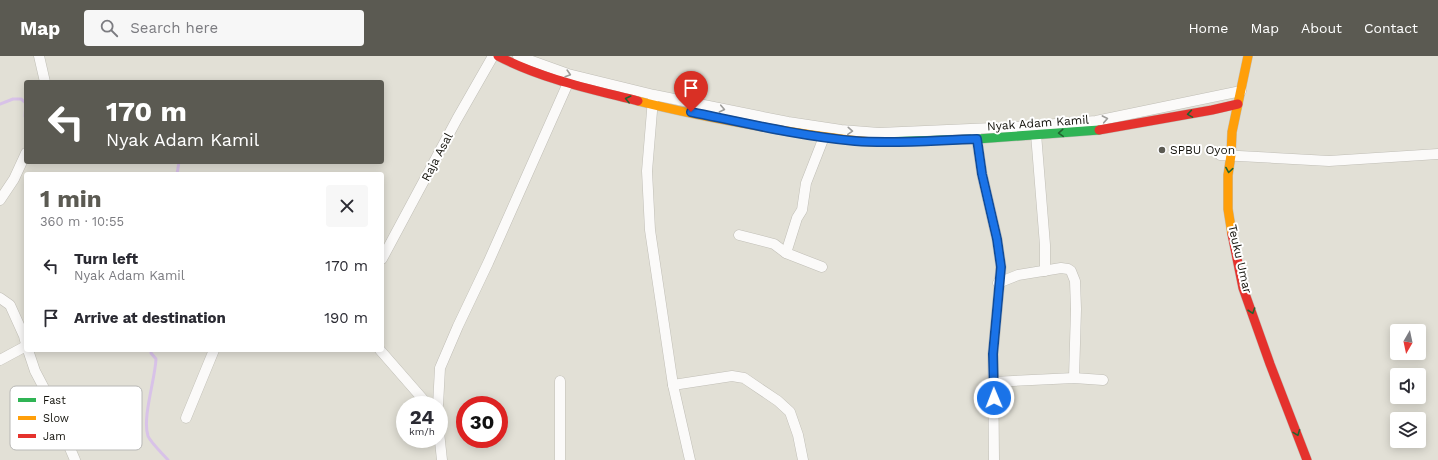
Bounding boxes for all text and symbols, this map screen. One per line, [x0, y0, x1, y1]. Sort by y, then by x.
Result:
search box [84, 10, 364, 46]
text: Map [20, 17, 60, 40]
icon: search [98, 17, 120, 39]
text: Search here [130, 19, 218, 37]
text: Home [1188, 20, 1228, 36]
text: Map [1250, 20, 1279, 36]
text: About [1301, 20, 1342, 36]
text: Contact [1364, 20, 1418, 36]
one-way arrow [564, 69, 571, 78]
pin [674, 71, 708, 112]
icon: arrive [680, 77, 702, 99]
text: 170 m [106, 95, 187, 128]
one-way arrow [624, 95, 631, 103]
icon: left [40, 96, 92, 148]
one-way arrow [719, 105, 725, 113]
one-way arrow [1187, 109, 1193, 118]
street label: Nyak Adam Kamil [987, 112, 1090, 134]
one-way arrow [1102, 115, 1109, 124]
one-way arrow [847, 126, 853, 135]
one-way arrow [1058, 128, 1064, 137]
text: Nyak Adam Kamil [106, 129, 259, 150]
street label: Raja Asal [418, 130, 456, 184]
place label: SPBU Oyon [1170, 143, 1235, 157]
marker: SPBU Oyon [1157, 145, 1167, 155]
one-way arrow [1225, 167, 1234, 174]
text: 1 min [40, 185, 102, 213]
button: close [326, 185, 368, 227]
text: 360 m · 10:55 [40, 214, 124, 229]
street label: Teuku Umar [1225, 223, 1255, 295]
text: Turn left [74, 250, 138, 268]
icon: left [40, 255, 62, 277]
text: 170 m [325, 257, 368, 275]
text: Nyak Adam Kamil [74, 268, 185, 283]
icon: arrive [40, 307, 62, 329]
one-way arrow [1247, 308, 1255, 315]
text: Arrive at destination [74, 309, 226, 327]
text: 190 m [324, 309, 368, 327]
north arrow [1390, 324, 1426, 360]
map controls [1390, 324, 1426, 448]
button: sound [1390, 368, 1426, 404]
position arrow [973, 377, 1015, 419]
legend [10, 386, 142, 450]
text: Fast [43, 394, 66, 407]
speed limit sign: 30 [456, 396, 508, 448]
text: 24 [410, 405, 434, 429]
text: Slow [43, 412, 69, 425]
button: layers [1390, 412, 1426, 448]
text: km/h [409, 426, 435, 437]
text: Jam [43, 430, 66, 443]
one-way arrow [1292, 430, 1300, 437]

